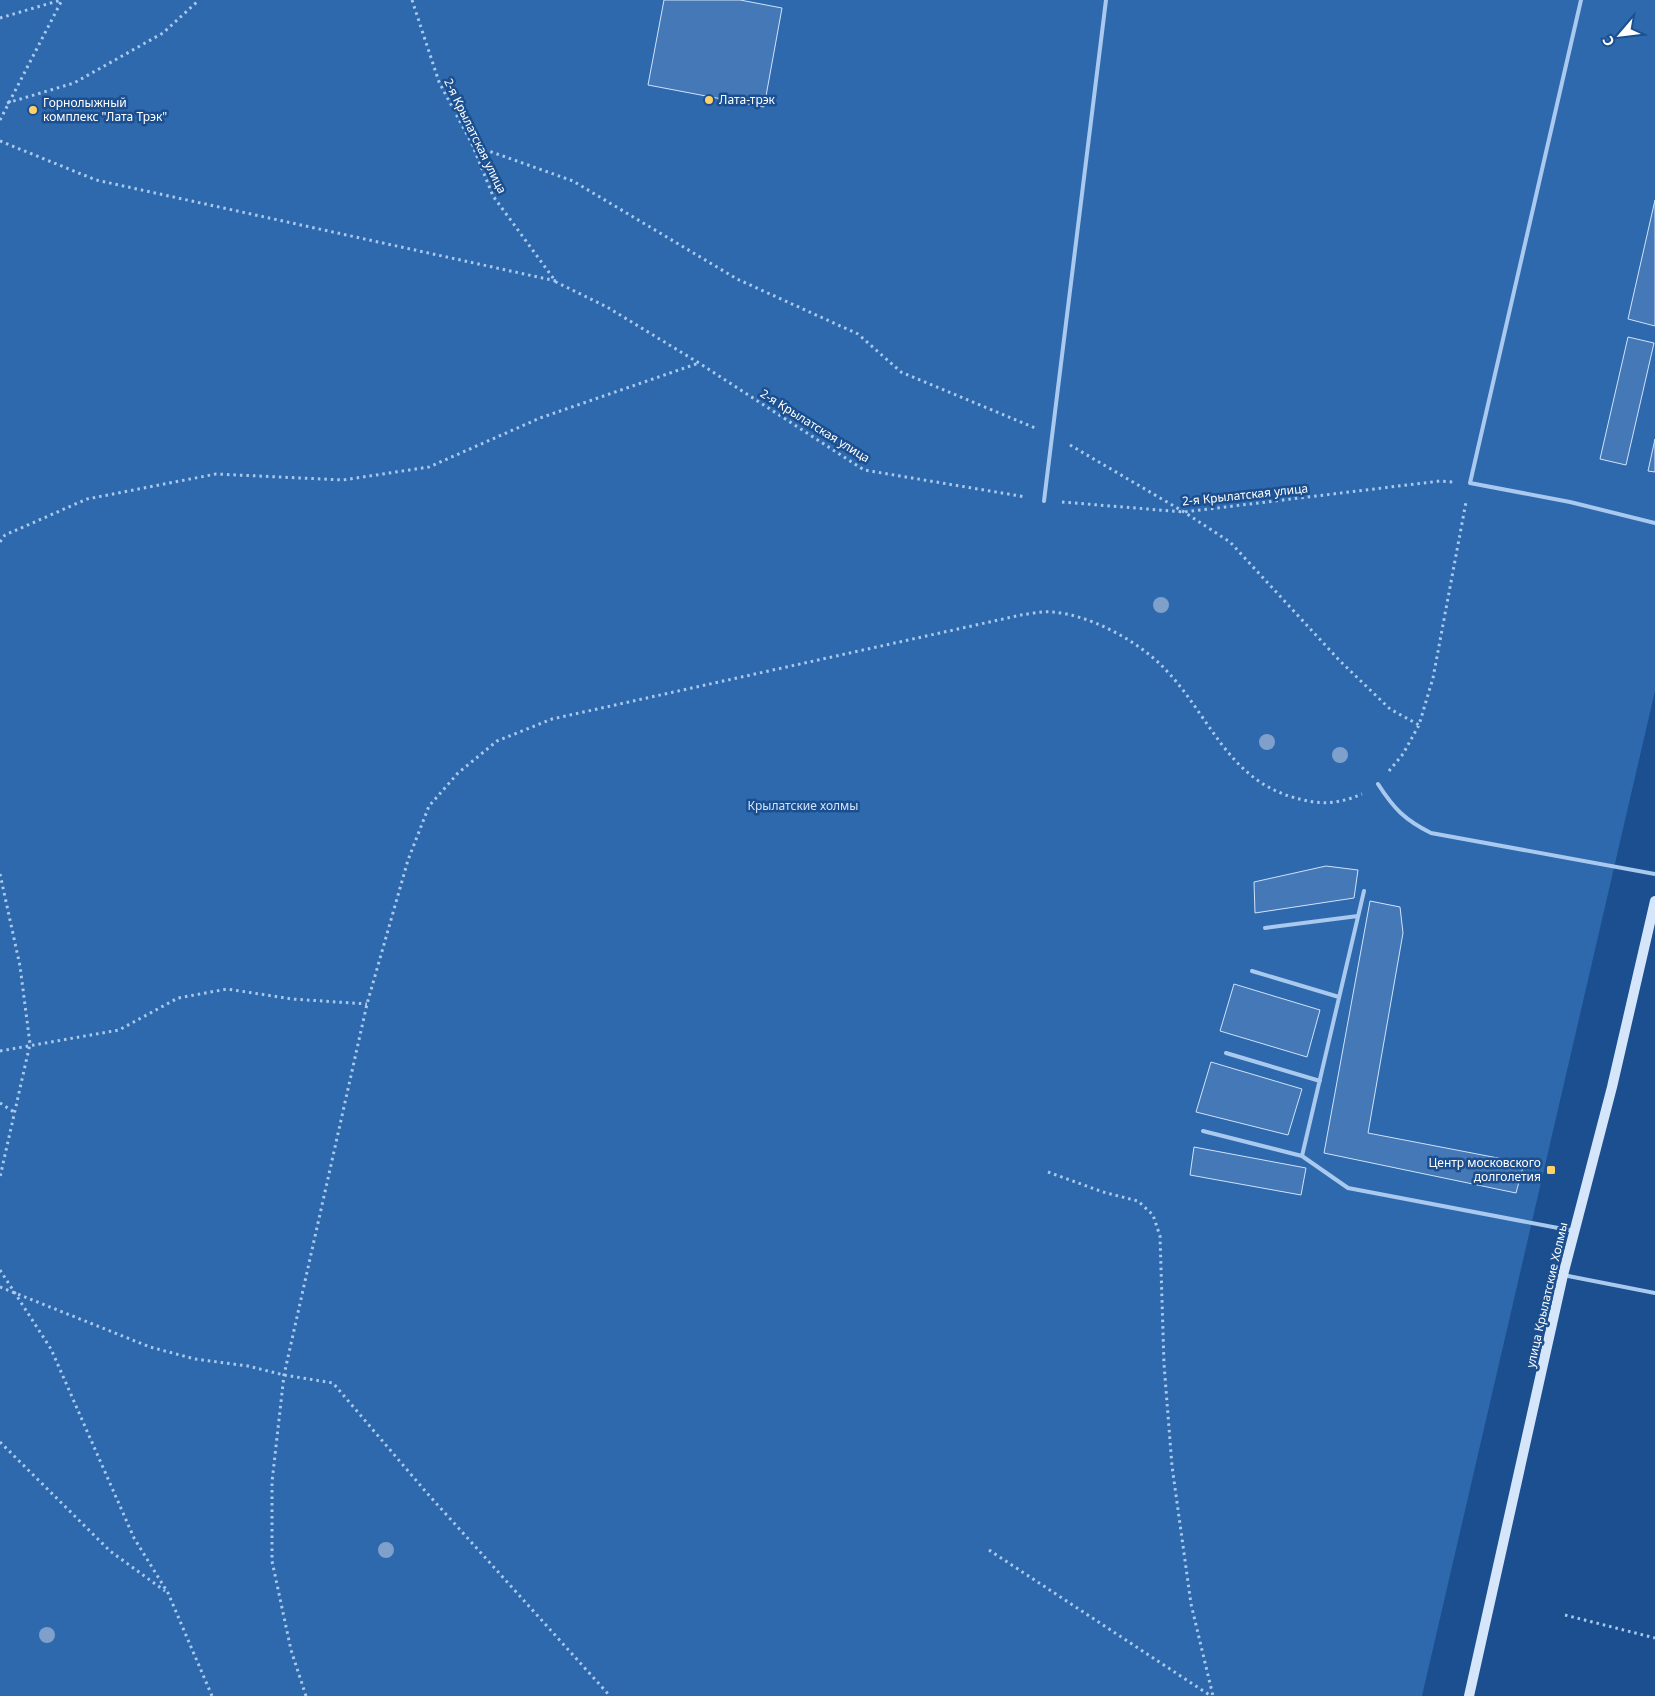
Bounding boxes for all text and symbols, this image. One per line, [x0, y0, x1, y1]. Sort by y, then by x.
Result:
north arrow [1595, 10, 1645, 60]
text: С [1598, 33, 1619, 50]
street label: 2-я Крылатская улица [440, 75, 511, 196]
place label: Лата-трэк [719, 91, 776, 108]
place label: Горнолыжный комплекс "Лата Трэк" [43, 94, 167, 125]
marker: Лата-трэк [703, 94, 715, 106]
marker: Горнолыжный комплекс "Лата Трэк" [27, 104, 39, 116]
street label: 2-я Крылатская улица [757, 385, 873, 466]
street label: 2-я Крылатская улица [1181, 479, 1309, 510]
park label: Крылатские холмы [748, 797, 858, 814]
place label: Центр московского долголетия [1428, 1154, 1541, 1185]
marker: Центр московского долголетия [1545, 1164, 1557, 1176]
street label: улица Крылатские Холмы [1521, 1220, 1572, 1369]

